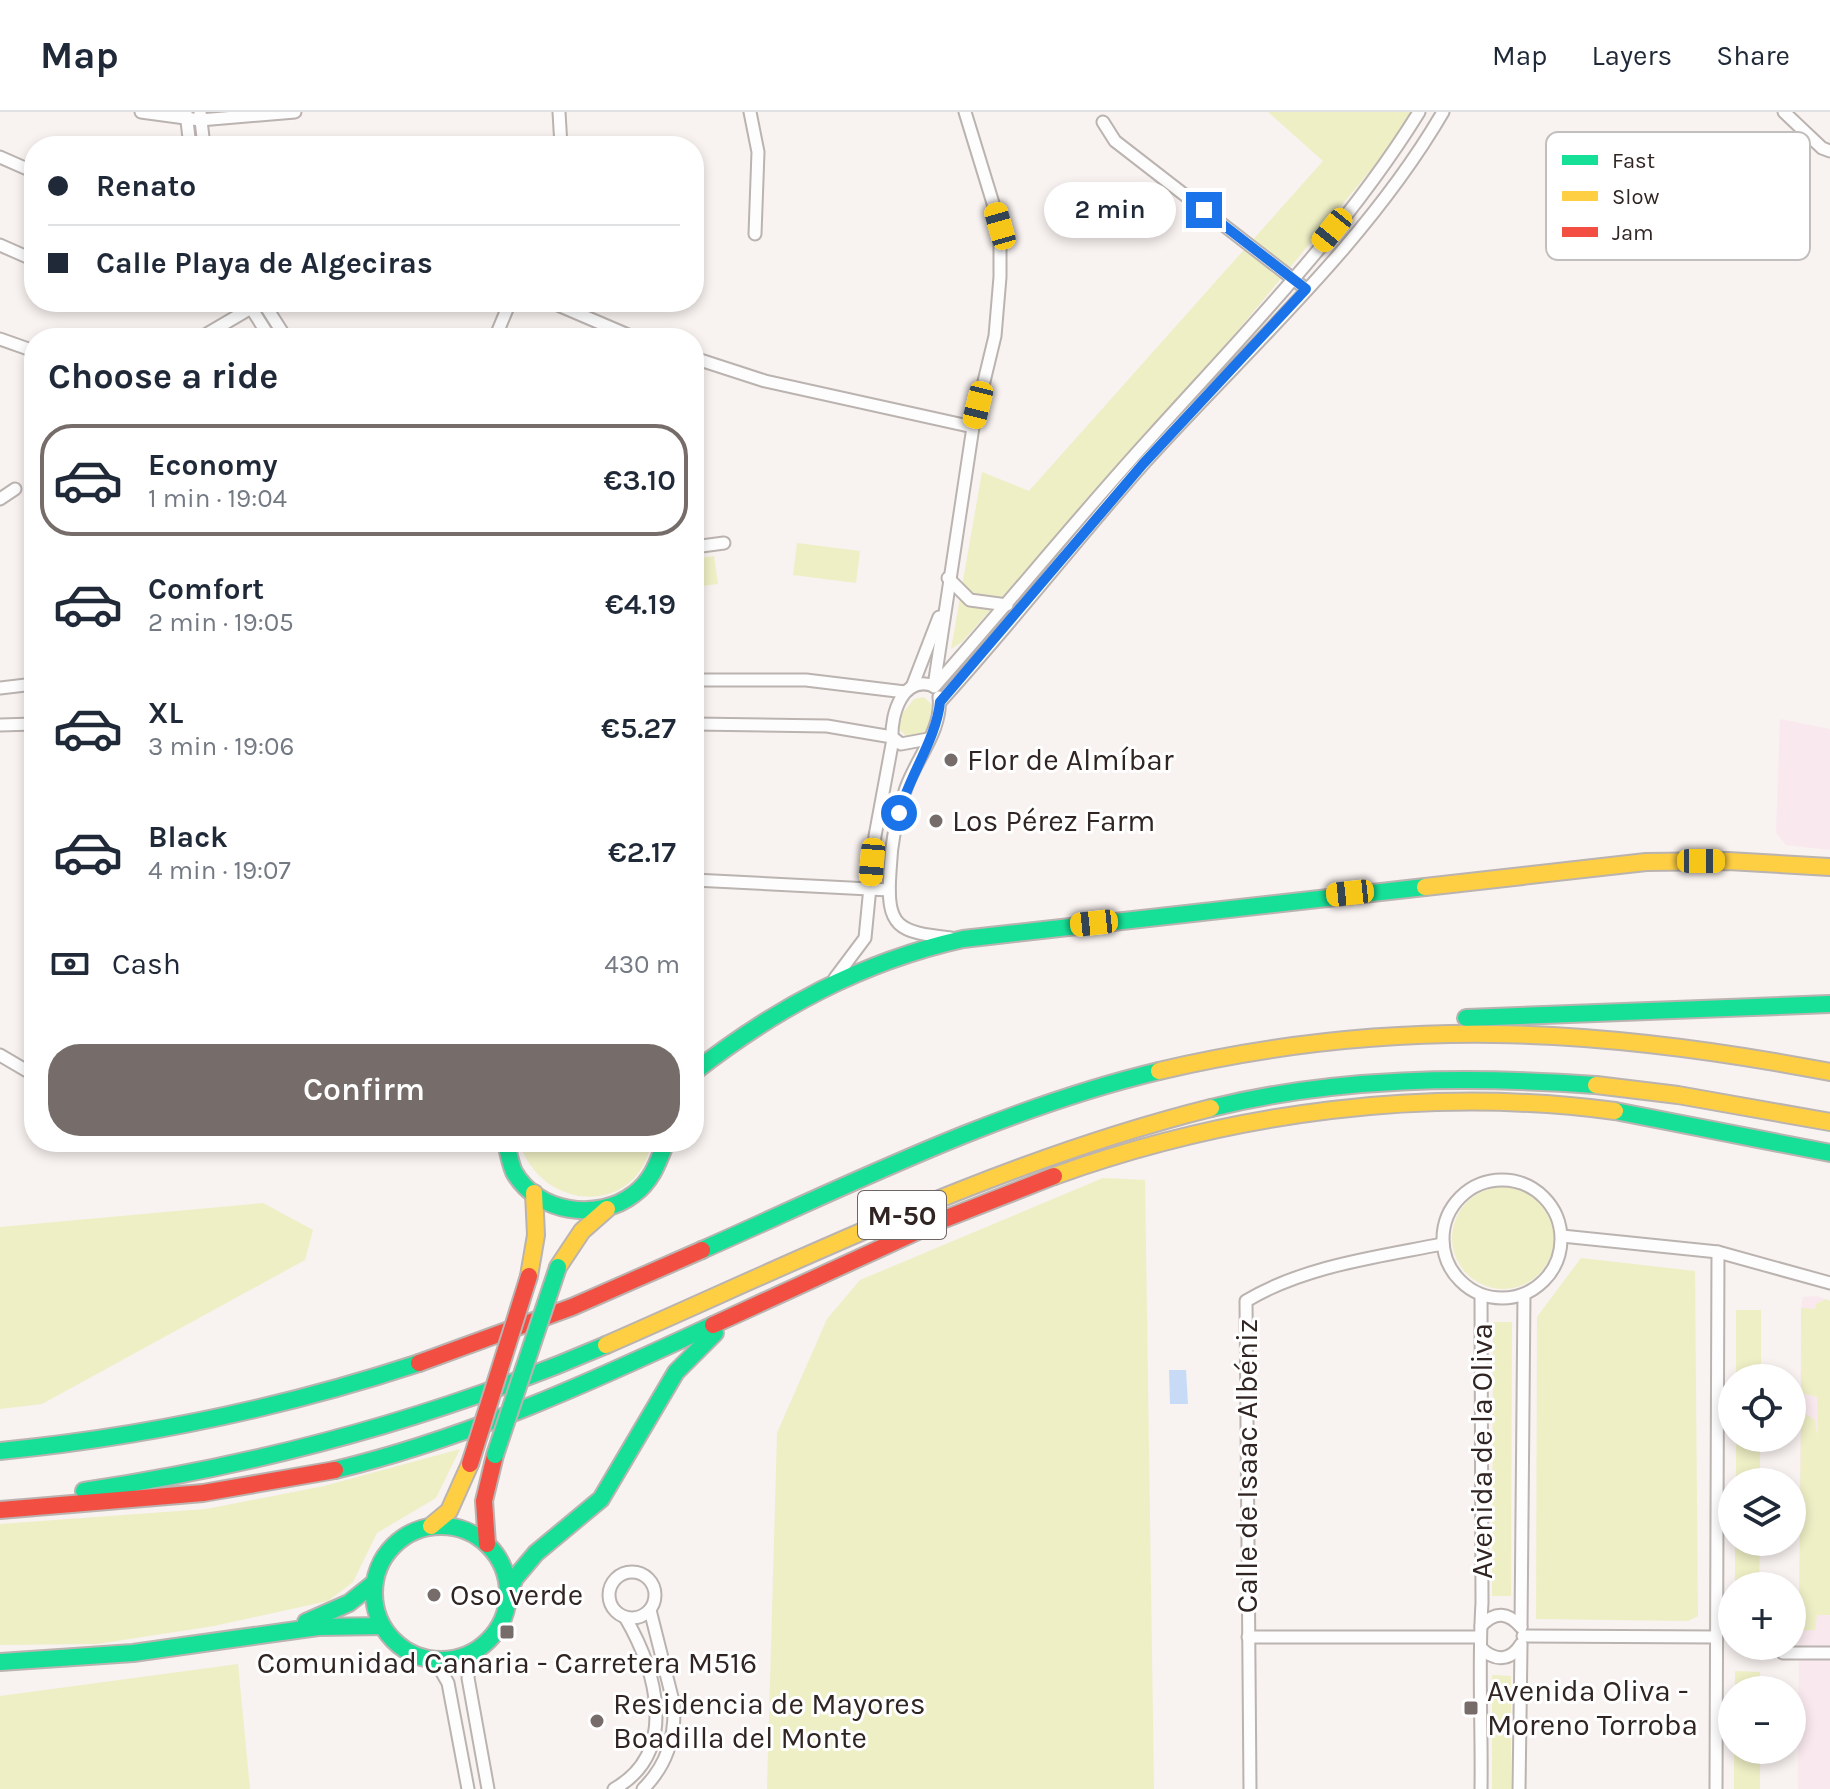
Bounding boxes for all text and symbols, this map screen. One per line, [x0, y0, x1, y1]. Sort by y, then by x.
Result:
text: Map [40, 33, 119, 78]
text: Map [1492, 39, 1547, 72]
text: Layers [1591, 39, 1672, 72]
text: Share [1716, 39, 1790, 72]
legend [1546, 132, 1810, 260]
text: Fast [1612, 148, 1655, 174]
text: Renato [96, 168, 196, 204]
callout: 2 min [1044, 182, 1176, 238]
text: Slow [1612, 184, 1659, 210]
route end [1186, 192, 1222, 228]
text: 2 min [1075, 194, 1145, 225]
car [982, 200, 1018, 252]
car [1308, 204, 1356, 256]
text: Jam [1612, 220, 1654, 246]
text: Calle Playa de Algeciras [96, 245, 433, 281]
text: Choose a ride [48, 355, 278, 397]
car [961, 379, 995, 431]
icon: car [52, 444, 124, 516]
text: Economy [148, 447, 278, 483]
text: €3.10 [603, 462, 676, 498]
text: 1 min · 19:04 [148, 483, 287, 514]
icon: car [52, 568, 124, 640]
text: Comfort [148, 571, 264, 607]
text: €4.19 [605, 586, 676, 622]
text: 2 min · 19:05 [148, 607, 294, 638]
icon: car [52, 692, 124, 764]
text: XL [148, 695, 183, 731]
text: €5.27 [601, 710, 676, 746]
text: 3 min · 19:06 [148, 731, 294, 762]
place label: Flor de Almíbar [967, 742, 1174, 778]
marker: Flor de Almíbar [942, 751, 960, 769]
route start [881, 795, 917, 831]
place label: Los Pérez Farm [952, 803, 1155, 839]
marker: Los Pérez Farm [927, 812, 945, 830]
icon: car [52, 816, 124, 888]
text: Black [148, 819, 228, 855]
text: €2.17 [608, 834, 676, 870]
car [858, 837, 886, 887]
car [1677, 849, 1725, 873]
text: 4 min · 19:07 [148, 855, 291, 886]
car [1325, 879, 1375, 907]
car [1069, 909, 1119, 937]
icon: cash [48, 942, 92, 986]
text: Cash [112, 946, 181, 982]
text: 430 m [604, 949, 680, 980]
button: Confirm [48, 1044, 680, 1136]
road number: M-50 [858, 1191, 946, 1239]
street label: Calle de Isaac Albéniz [1229, 1319, 1265, 1613]
street label: Avenida de la Oliva [1464, 1323, 1500, 1579]
map controls [1718, 1364, 1806, 1764]
button: locate [1718, 1364, 1806, 1452]
button: layers [1718, 1468, 1806, 1556]
button: + [1718, 1572, 1806, 1660]
place label: Oso verde [450, 1577, 583, 1613]
marker: Oso verde [425, 1586, 443, 1604]
marker: Comunidad Canaria - Carretera M516 [498, 1623, 516, 1641]
place label: Comunidad Canaria - Carretera M516 [257, 1645, 757, 1681]
place label: Avenida Oliva - Moreno Torroba [1487, 1673, 1698, 1743]
button: − [1718, 1676, 1806, 1764]
place label: Residencia de Mayores Boadilla del Monte [613, 1686, 925, 1756]
marker: Avenida Oliva - Moreno Torroba [1462, 1699, 1480, 1717]
marker: Residencia de Mayores Boadilla del Monte [588, 1712, 606, 1730]

